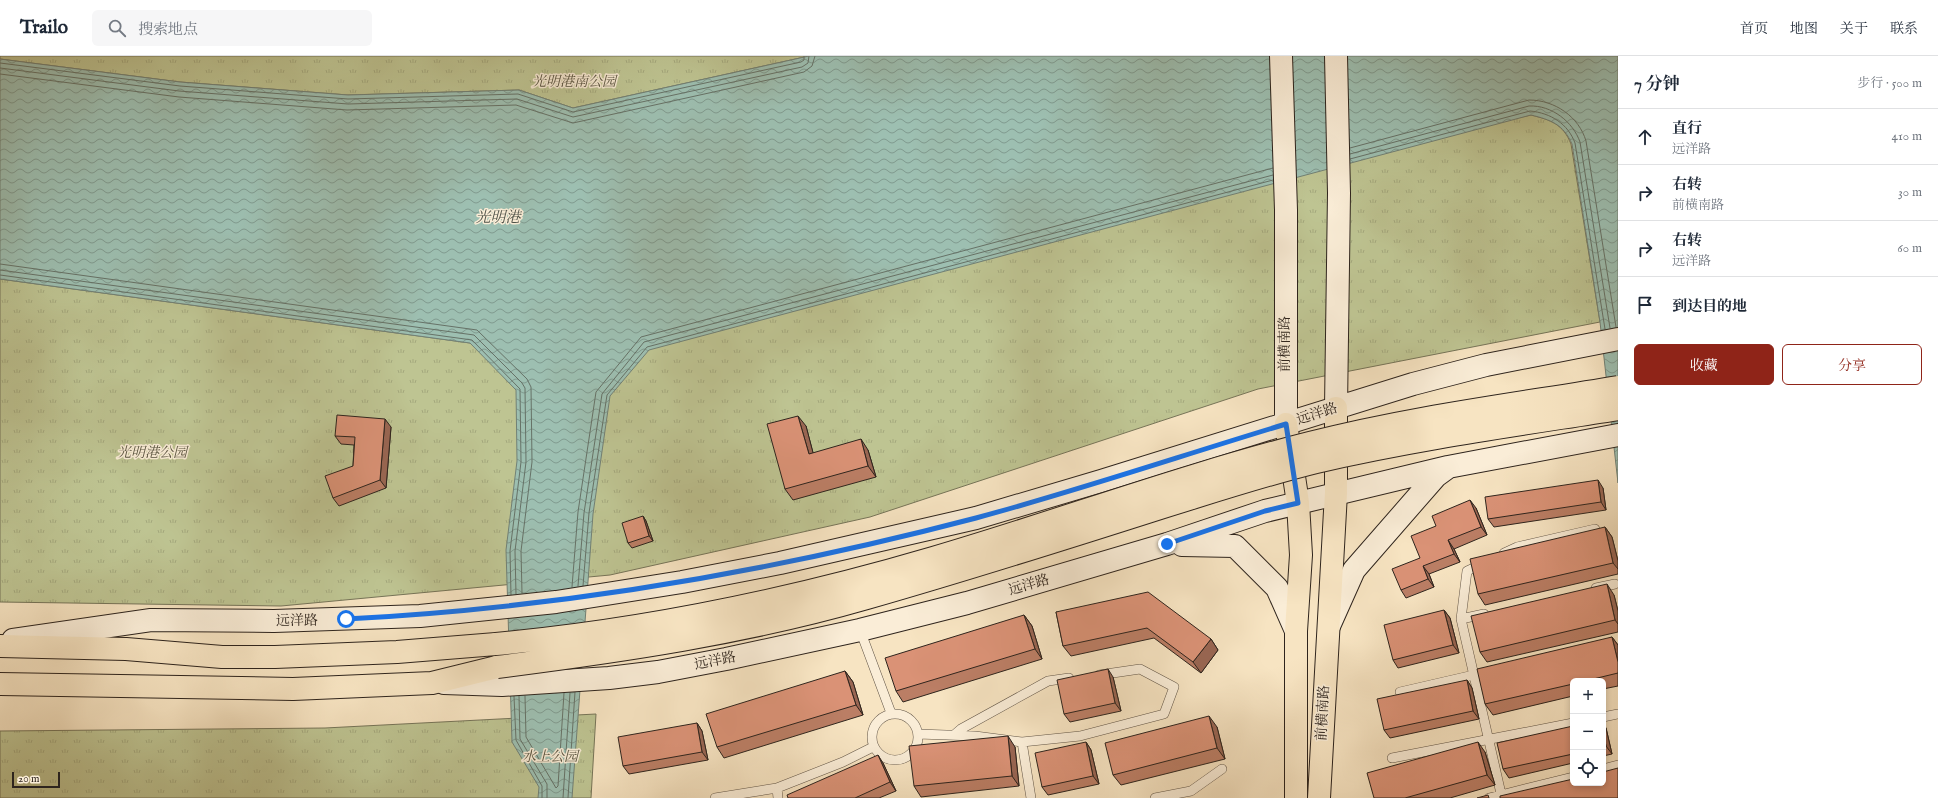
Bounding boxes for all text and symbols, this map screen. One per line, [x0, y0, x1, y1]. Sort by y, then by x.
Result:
search box [92, 10, 372, 46]
text: Trailo [20, 16, 68, 40]
icon: search [106, 17, 128, 39]
text: 搜索地点 [138, 20, 198, 39]
text: 首页 [1740, 20, 1768, 38]
text: 地图 [1790, 20, 1818, 38]
text: 关于 [1840, 20, 1868, 38]
text: 联系 [1890, 20, 1918, 38]
park label: 光明港南公园 [532, 73, 618, 91]
text: 7 分钟 [1634, 74, 1680, 95]
text: 步行 · 500 m [1857, 75, 1922, 92]
text: 直行 [1672, 119, 1702, 138]
icon: ahead [1634, 126, 1656, 148]
text: 410 m [1892, 128, 1922, 145]
text: 远洋路 [1672, 141, 1711, 158]
text: 右转 [1672, 175, 1702, 194]
icon: right [1634, 182, 1656, 204]
text: 30 m [1898, 184, 1922, 201]
text: 前横南路 [1672, 197, 1724, 214]
water label: 光明港 [475, 208, 522, 227]
text: 右转 [1672, 231, 1702, 250]
icon: right [1634, 238, 1656, 260]
text: 60 m [1897, 240, 1922, 257]
text: 远洋路 [1672, 253, 1711, 270]
icon: arrive [1634, 294, 1656, 316]
text: 到达目的地 [1672, 297, 1747, 316]
street label: 前横南路 [1276, 316, 1294, 372]
button: 收藏 [1634, 344, 1774, 385]
button: 分享 [1782, 344, 1922, 385]
street label: 远洋路 [1294, 399, 1340, 429]
park label: 光明港公园 [117, 444, 189, 462]
route end [1158, 535, 1176, 553]
street label: 远洋路 [1006, 571, 1052, 599]
route start [337, 610, 355, 628]
street label: 远洋路 [276, 612, 318, 630]
street label: 远洋路 [693, 648, 737, 674]
map controls [1570, 678, 1606, 786]
button: + [1570, 678, 1606, 714]
street label: 前横南路 [1313, 685, 1333, 741]
button: − [1570, 714, 1606, 750]
park label: 水上公园 [522, 748, 580, 766]
button: locate [1570, 750, 1606, 786]
scale bar [12, 770, 60, 789]
text: 20 m [18, 772, 39, 786]

